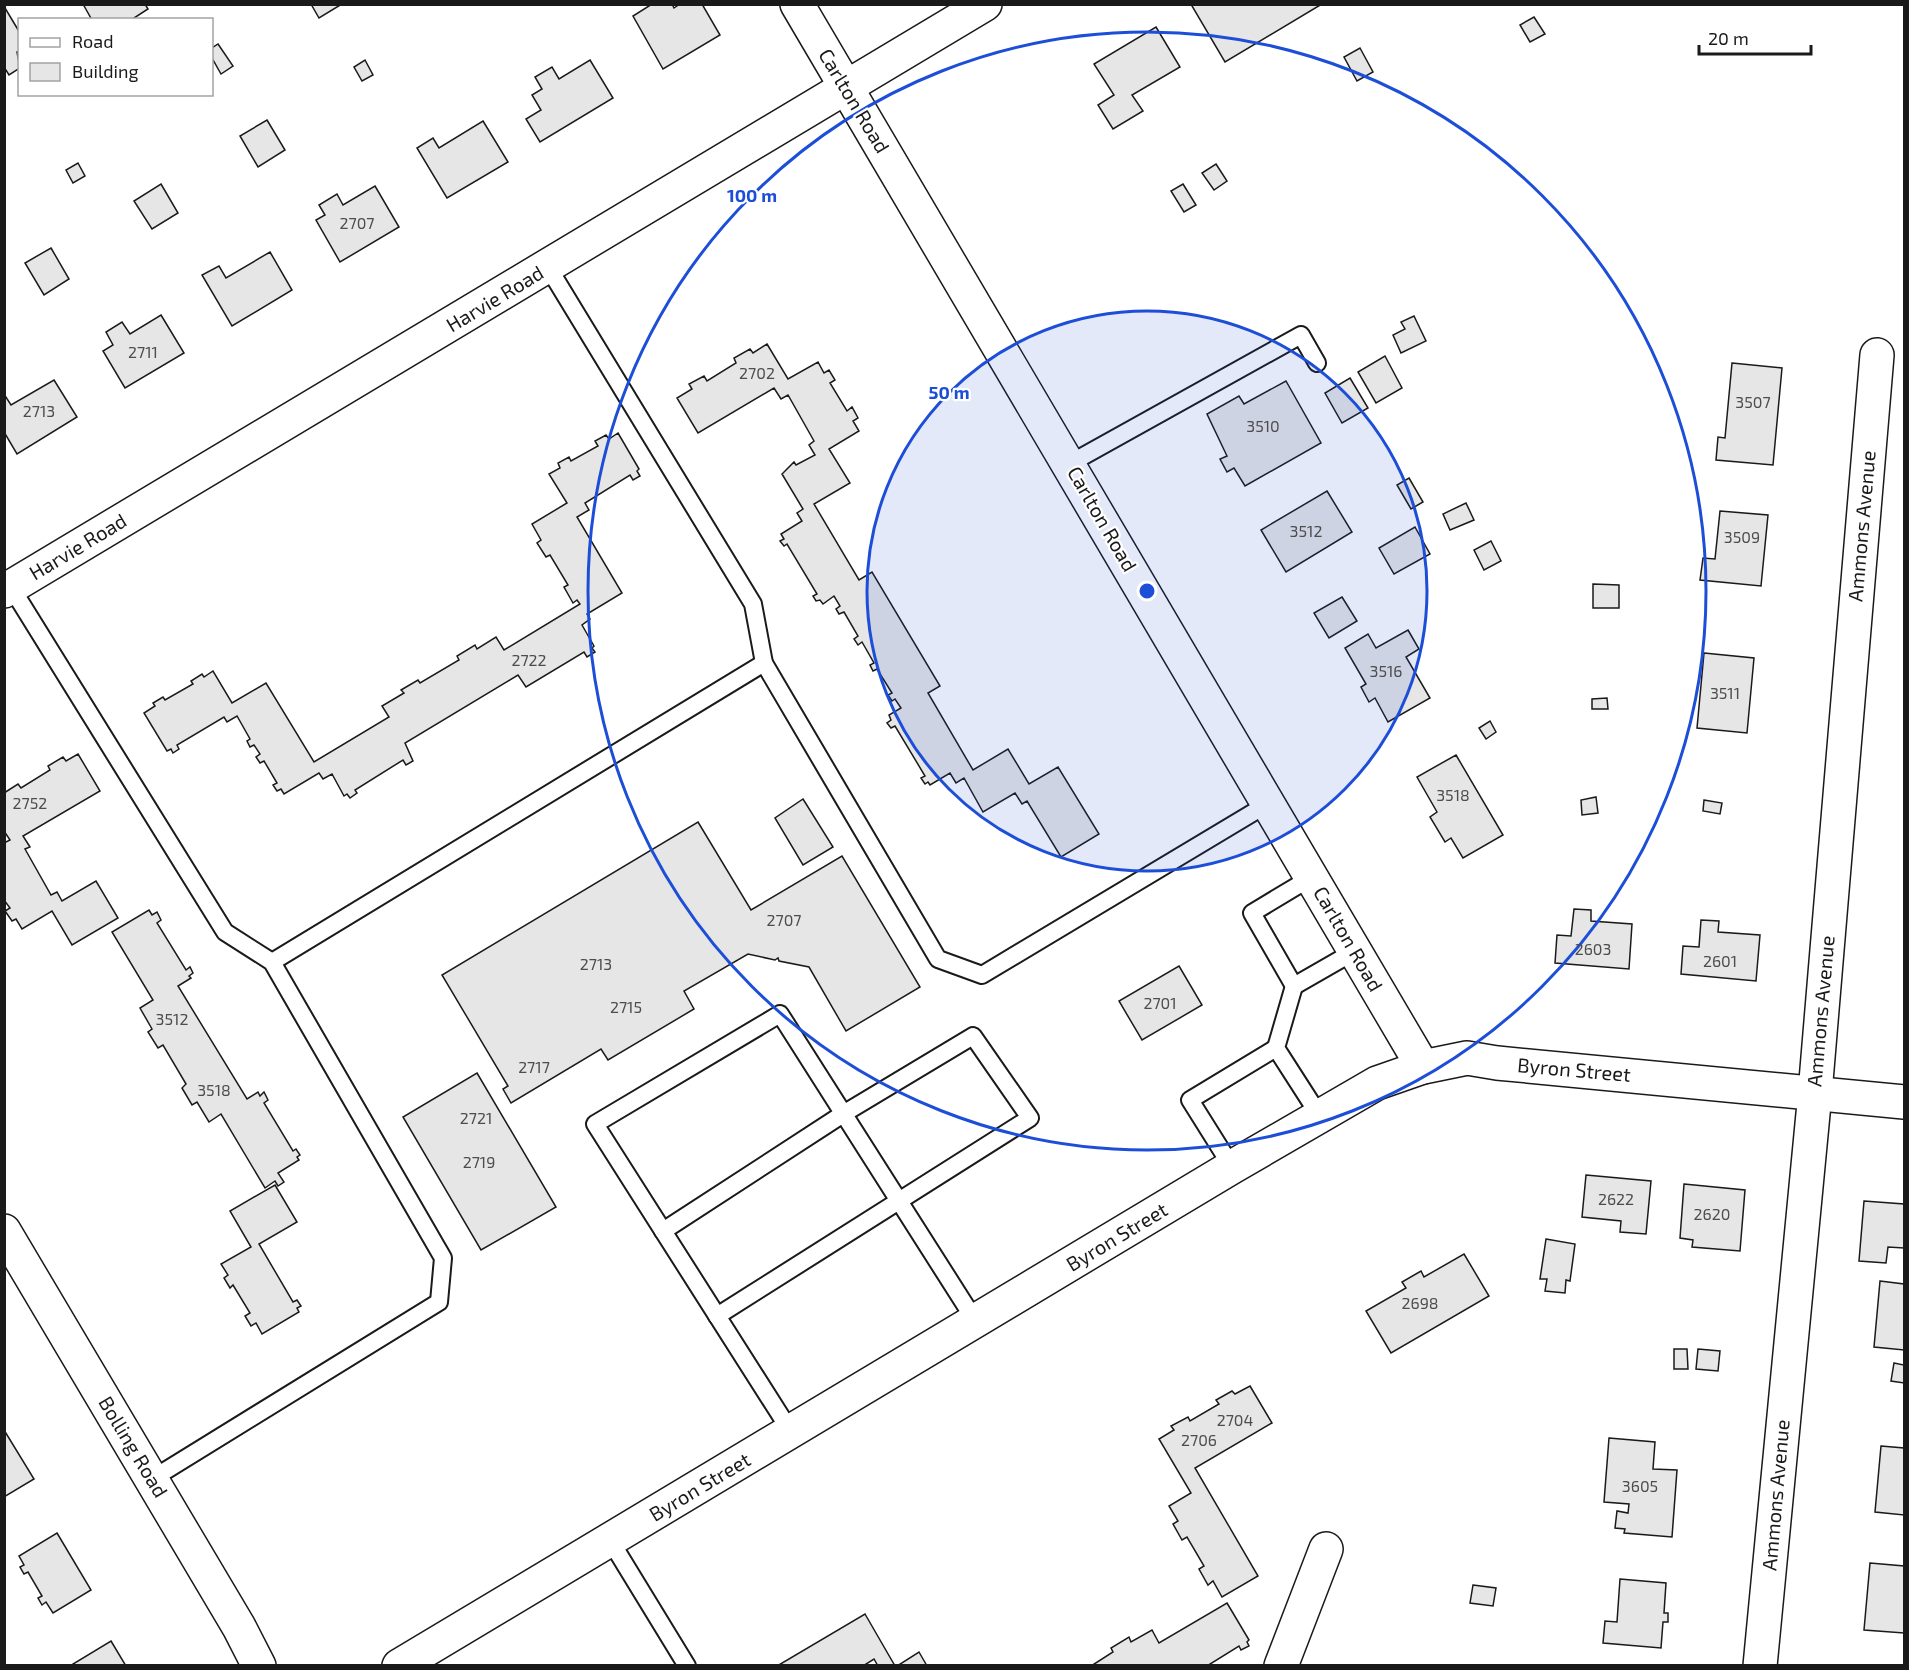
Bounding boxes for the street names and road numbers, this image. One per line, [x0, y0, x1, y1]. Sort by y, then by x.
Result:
street label: Carlton Road [814, 44, 895, 157]
street label: Harvie Road [442, 260, 547, 337]
street label: Ammons Avenue [1842, 449, 1880, 602]
street label: Carlton Road [1063, 462, 1143, 575]
street label: Harvie Road [25, 508, 130, 585]
street label: Carlton Road [1309, 882, 1389, 995]
street label: Ammons Avenue [1801, 934, 1839, 1087]
street label: Byron Street [1516, 1052, 1632, 1086]
street label: Byron Street [1062, 1196, 1172, 1276]
street label: Bolling Road [94, 1391, 173, 1501]
street label: Ammons Avenue [1756, 1418, 1794, 1571]
street label: Byron Street [645, 1446, 755, 1526]

